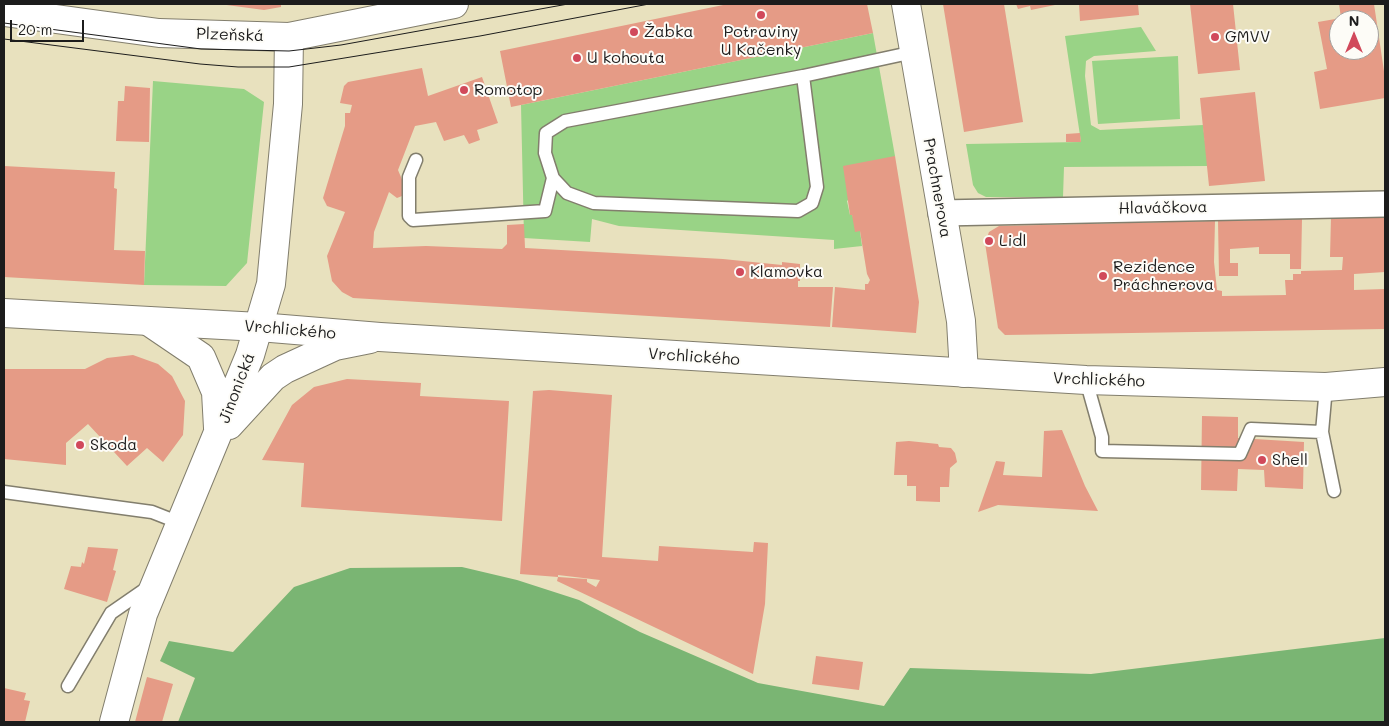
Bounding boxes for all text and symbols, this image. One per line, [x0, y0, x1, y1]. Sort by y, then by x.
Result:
marker: Potraviny U Kačenky [755, 9, 767, 21]
scale bar [12, 10, 86, 42]
north arrow [1329, 10, 1379, 60]
text: N [1349, 11, 1359, 30]
text: 20 m [18, 19, 52, 39]
place label: Žabka [644, 22, 693, 42]
place label: Potraviny U Kačenky [721, 22, 801, 60]
street label: Plzeňská [196, 24, 264, 46]
marker: Žabka [628, 26, 640, 38]
place label: GMVV [1225, 27, 1270, 47]
marker: GMVV [1209, 31, 1221, 43]
place label: U kohouta [587, 48, 665, 68]
marker: U kohouta [571, 52, 583, 64]
place label: Romotop [474, 80, 542, 100]
marker: Romotop [458, 84, 470, 96]
street label: Prachnerova [919, 137, 955, 239]
street label: Hlaváčkova [1118, 198, 1208, 218]
place label: Lidl [999, 231, 1026, 251]
marker: Lidl [983, 235, 995, 247]
place label: Rezidence Práchnerova [1113, 257, 1214, 295]
place label: Klamovka [750, 262, 823, 282]
marker: Klamovka [734, 266, 746, 278]
marker: Rezidence Práchnerova [1097, 270, 1109, 282]
street label: Vrchlického [243, 316, 337, 344]
street label: Vrchlického [647, 344, 741, 370]
street label: Jinonická [215, 350, 259, 426]
street label: Vrchlického [1053, 369, 1145, 391]
place label: Skoda [90, 435, 137, 455]
marker: Skoda [74, 439, 86, 451]
place label: Shell [1272, 450, 1308, 470]
marker: Shell [1256, 454, 1268, 466]

